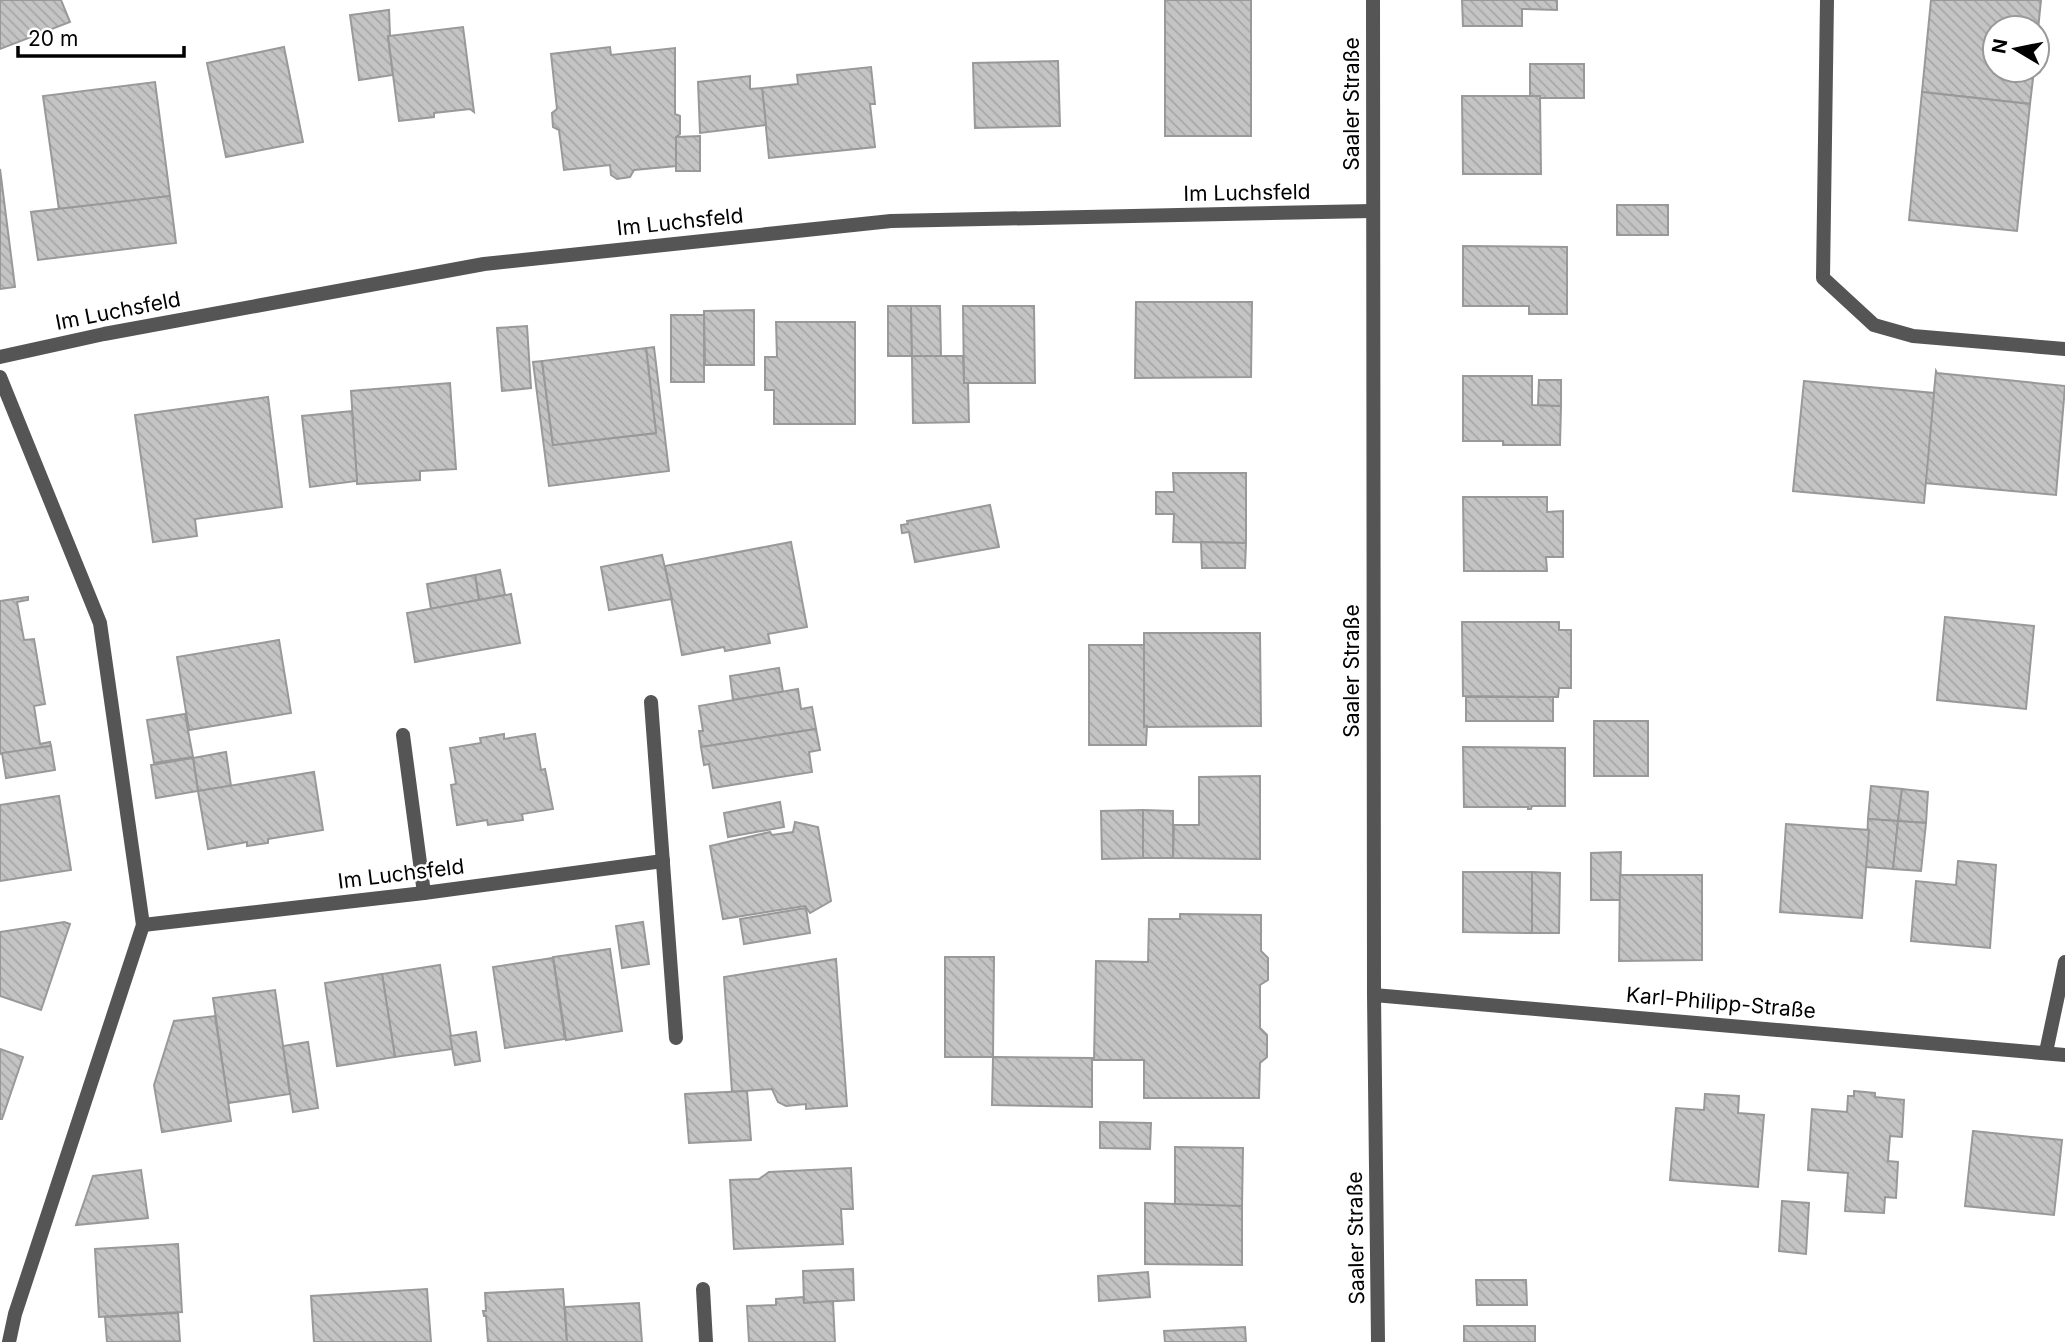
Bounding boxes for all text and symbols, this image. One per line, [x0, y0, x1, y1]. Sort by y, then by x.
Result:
scale bar [18, 14, 184, 58]
north arrow [1981, 14, 2051, 84]
text: 20 m [28, 26, 78, 51]
street label: Saaler Straße [1339, 37, 1364, 171]
text: N [1987, 37, 2012, 55]
street label: Im Luchsfeld [1183, 179, 1311, 206]
street label: Im Luchsfeld [615, 202, 744, 241]
street label: Im Luchsfeld [53, 286, 183, 335]
street label: Saaler Straße [1339, 604, 1364, 738]
street label: Im Luchsfeld [336, 853, 466, 894]
street label: Karl-Philipp-Straße [1625, 982, 1817, 1023]
street label: Saaler Straße [1342, 1171, 1369, 1305]

